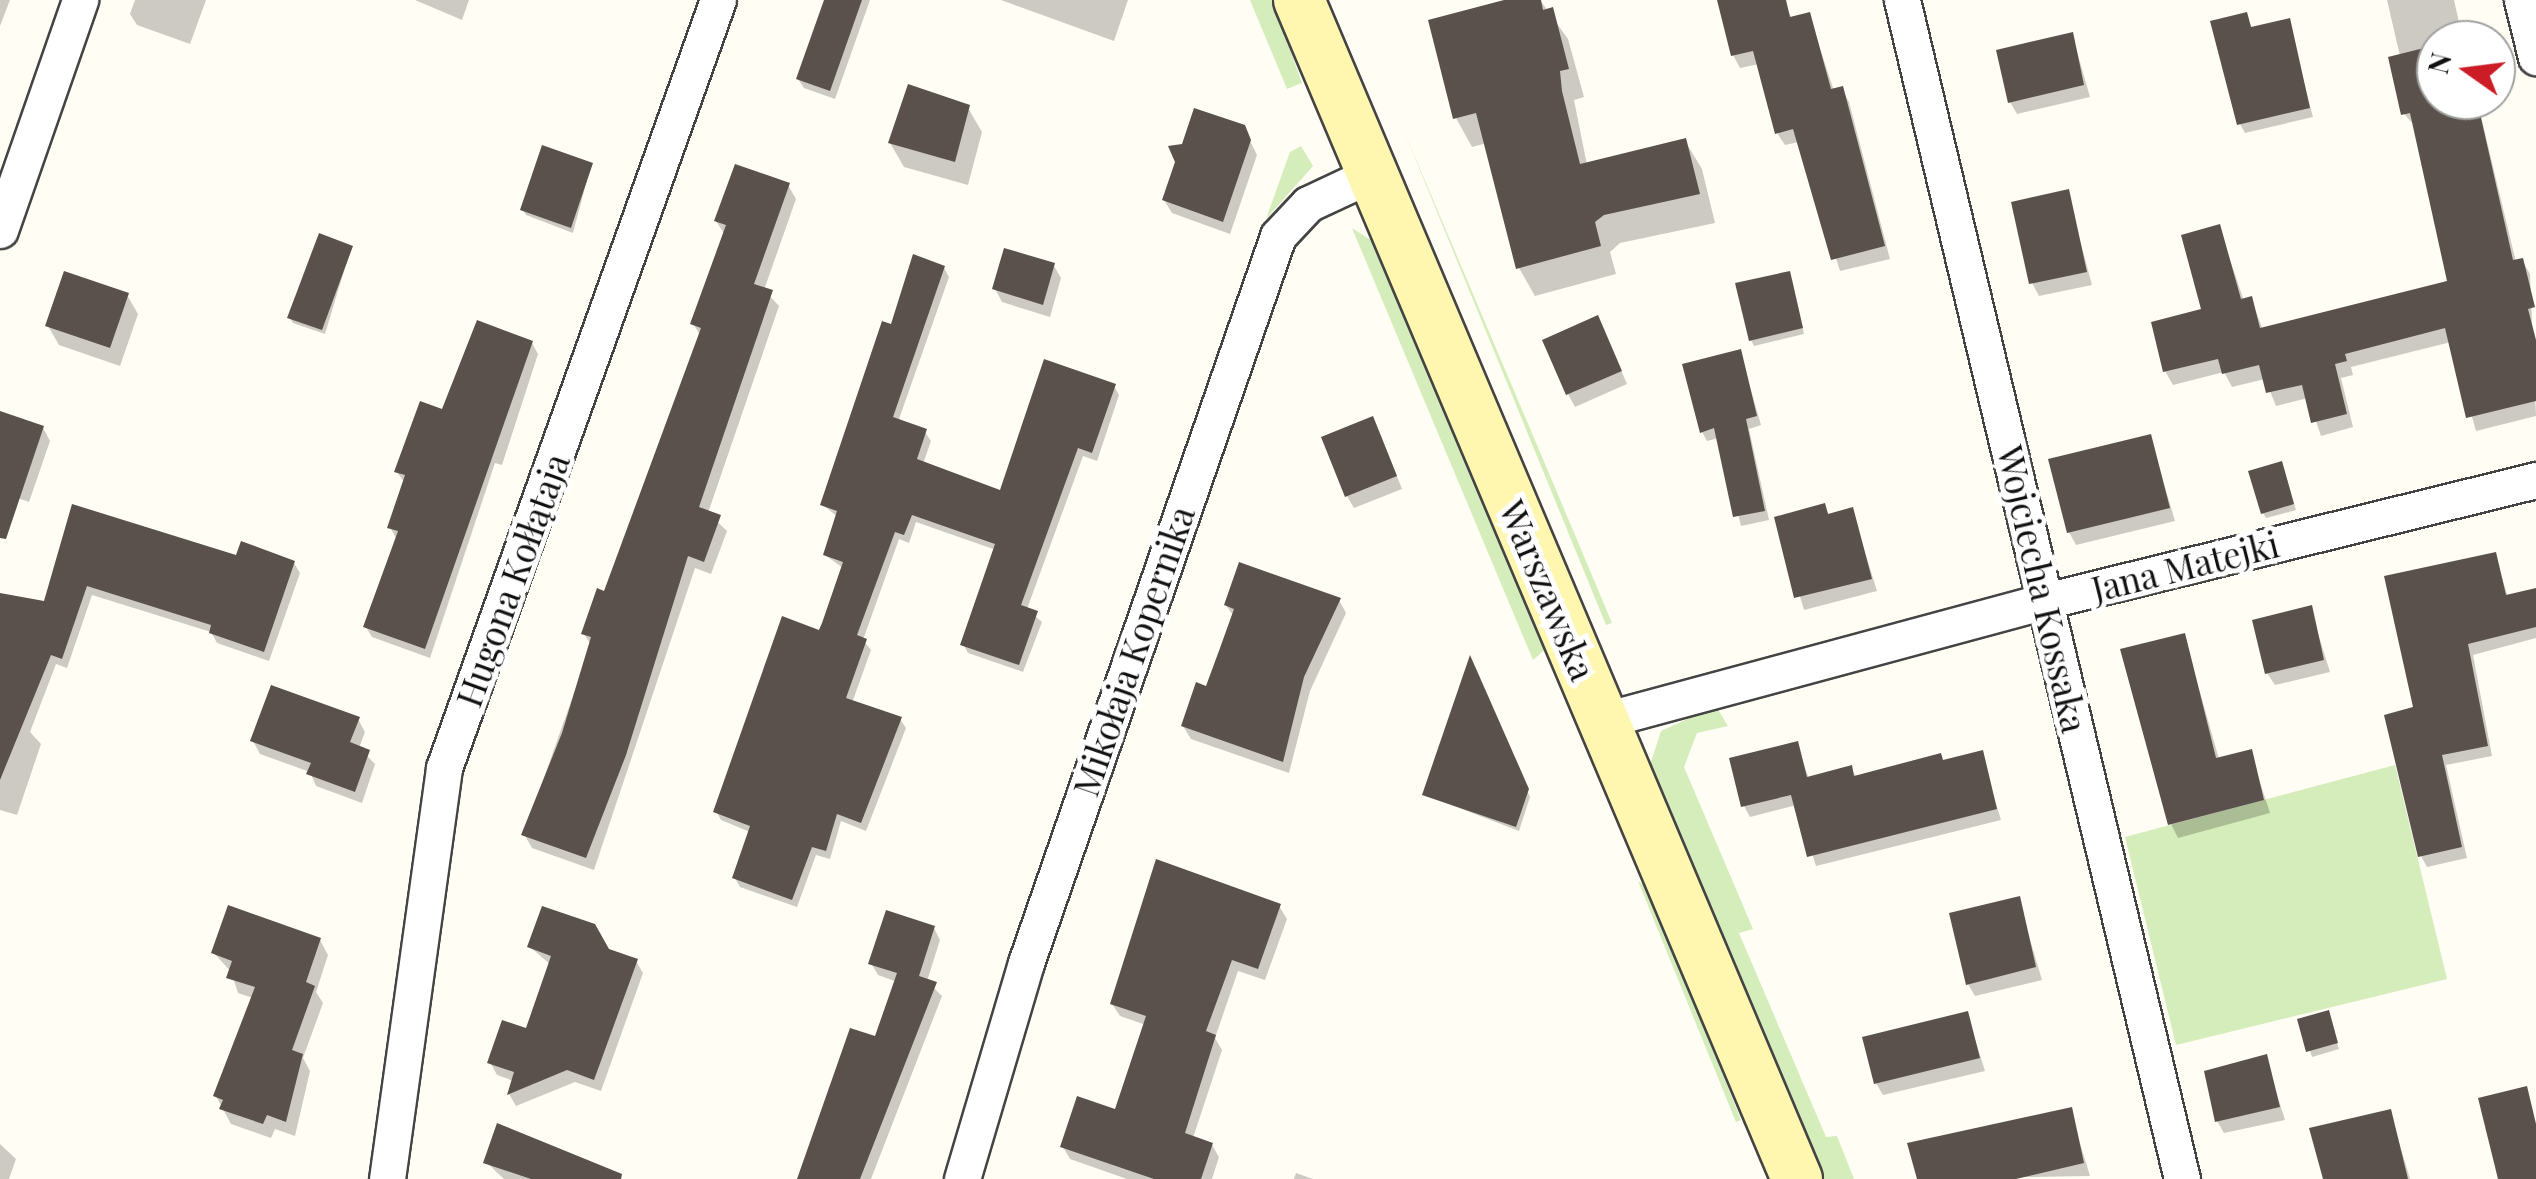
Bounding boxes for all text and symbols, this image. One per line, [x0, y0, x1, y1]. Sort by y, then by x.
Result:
north arrow [2416, 20, 2516, 120]
text: N [2418, 49, 2459, 77]
street label: Wojciecha Kossaka [1990, 441, 2096, 737]
street label: Hugona Kołłątaja [447, 448, 577, 712]
street label: Warszawska [1491, 494, 1605, 686]
street label: Mikołaja Kopernika [1064, 500, 1202, 802]
street label: Jana Matejki [2087, 522, 2283, 610]

